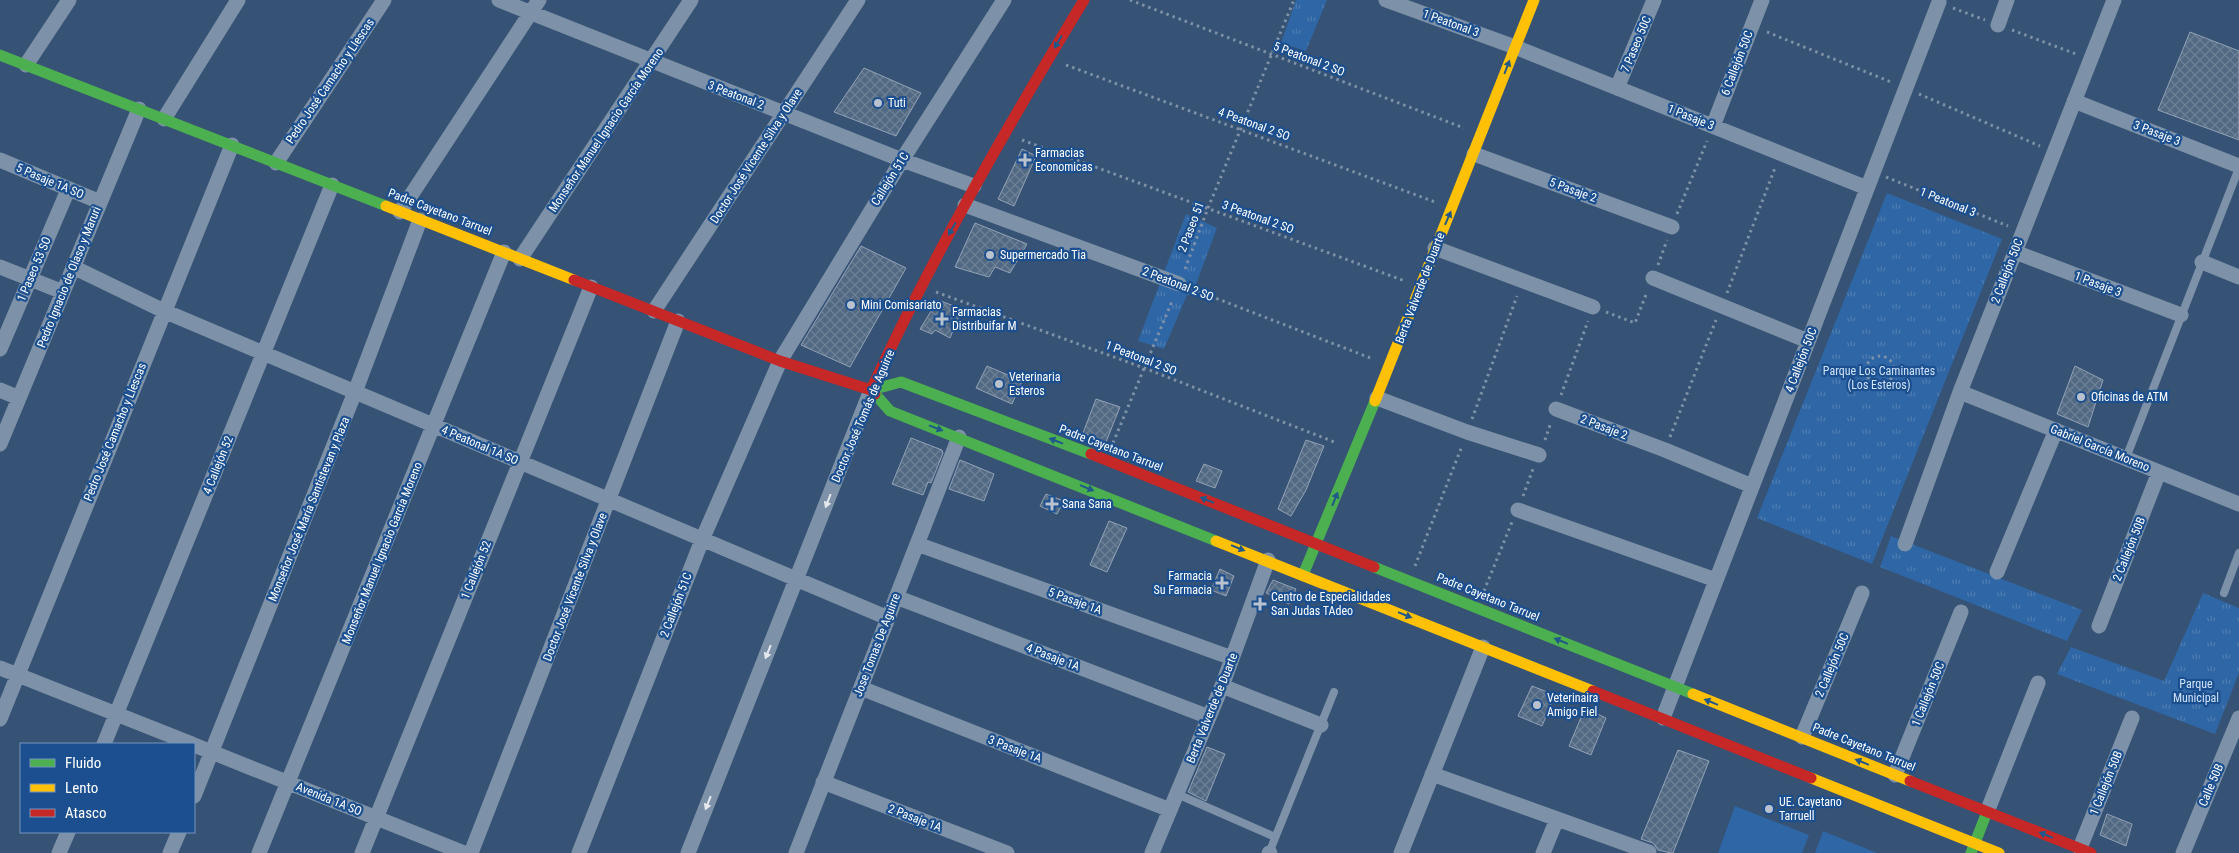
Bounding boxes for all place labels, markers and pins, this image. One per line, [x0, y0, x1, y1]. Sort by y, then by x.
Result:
place label: Tuti [888, 96, 906, 110]
marker: Tuti [872, 97, 884, 109]
place label: Farmacias Economicas [1035, 146, 1093, 174]
marker: Farmacias Economicas [1019, 154, 1031, 166]
place label: Supermercado Tia [1000, 248, 1086, 262]
marker: Supermercado Tia [984, 249, 996, 261]
place label: Mini Comisariato [861, 298, 942, 312]
marker: Mini Comisariato [845, 299, 857, 311]
place label: Farmacias Distribuifar M [952, 305, 1017, 333]
marker: Farmacias Distribuifar M [936, 313, 948, 325]
place label: Veterinaria Esteros [1009, 370, 1061, 398]
marker: Veterinaria Esteros [993, 378, 1005, 390]
place label: Oficinas de ATM [2091, 390, 2168, 404]
marker: Oficinas de ATM [2075, 391, 2087, 403]
place label: Sana Sana [1062, 497, 1112, 511]
marker: Sana Sana [1046, 498, 1058, 510]
place label: Farmacia Su Farmacia [1153, 569, 1212, 597]
marker: Farmacia Su Farmacia [1216, 577, 1228, 589]
place label: Centro de Especialidades San Judas TAdeo [1271, 590, 1391, 618]
marker: Centro de Especialidades San Judas TAdeo [1253, 597, 1267, 611]
place label: Veterinaira Amigo Fiel [1547, 691, 1598, 719]
marker: Veterinaira Amigo Fiel [1531, 699, 1543, 711]
place label: UE. Cayetano Tarruell [1779, 795, 1842, 823]
marker: UE. Cayetano Tarruell [1763, 803, 1775, 815]

